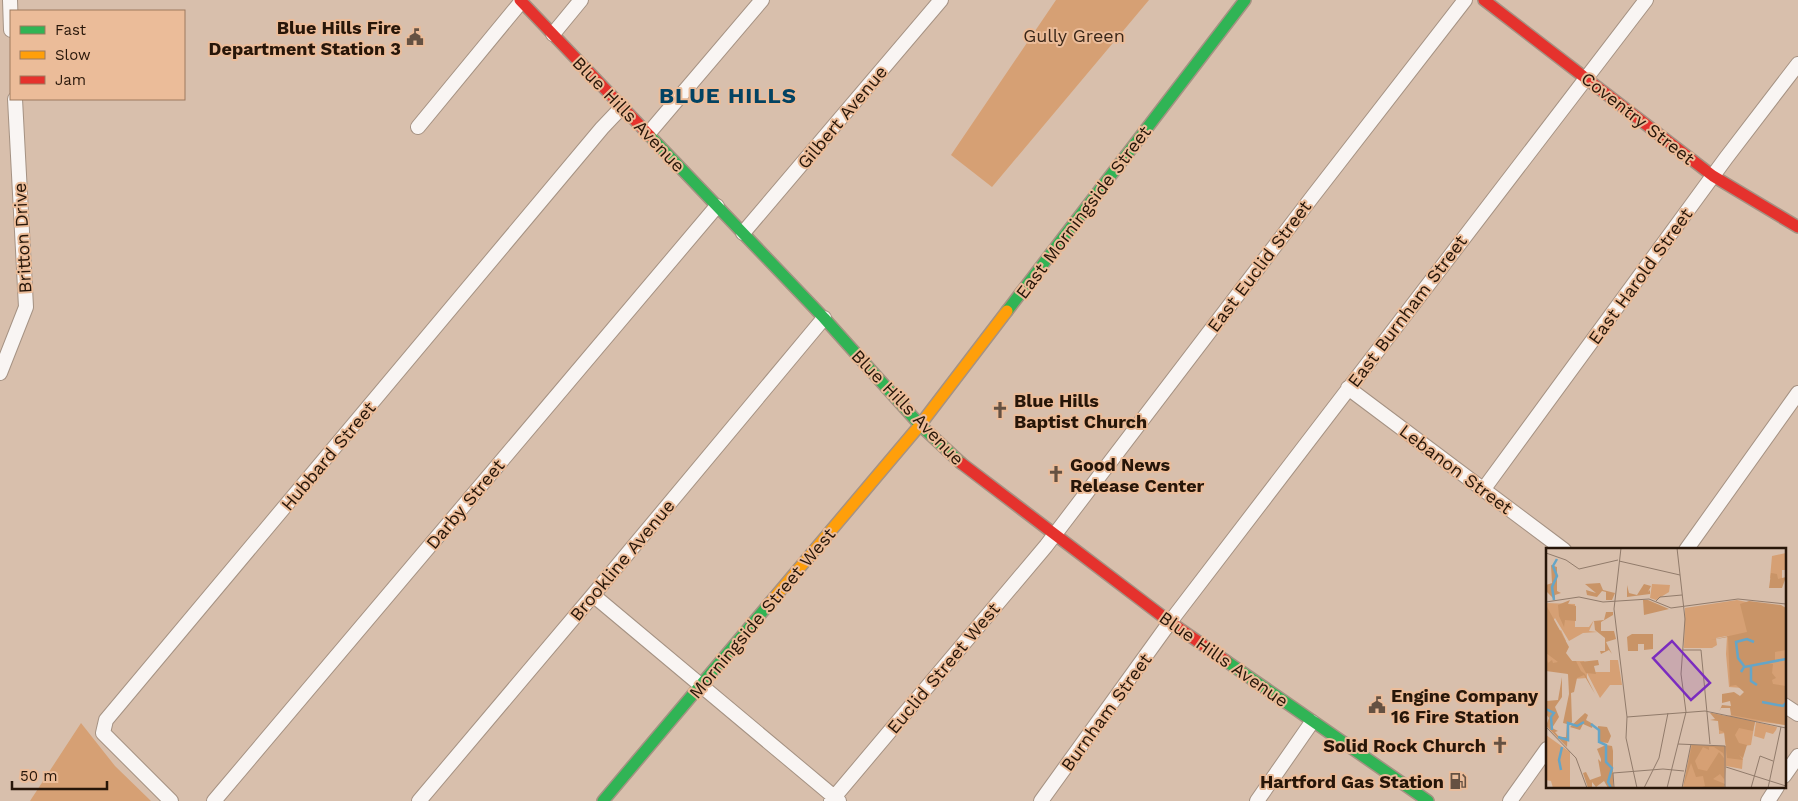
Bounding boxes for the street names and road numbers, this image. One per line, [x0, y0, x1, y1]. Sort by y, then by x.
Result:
street label: Blue Hills Avenue [568, 52, 690, 176]
street label: Gilbert Avenue [793, 61, 891, 173]
street label: Coventry Street [1577, 67, 1699, 169]
street label: East Morningside Street [1011, 121, 1155, 303]
street label: Britton Drive [9, 182, 35, 294]
street label: East Euclid Street [1203, 196, 1316, 336]
street label: East Harold Street [1584, 203, 1697, 348]
street label: East Burnham Street [1343, 230, 1471, 391]
street label: Blue Hills Avenue [847, 345, 969, 469]
street label: Hubbard Street [276, 397, 380, 515]
street label: Lebanon Street [1395, 420, 1517, 519]
street label: Darby Street [421, 455, 509, 553]
street label: Brookline Avenue [565, 495, 679, 625]
street label: Morningside Street West [685, 523, 840, 703]
street label: Euclid Street West [882, 598, 1004, 738]
street label: Blue Hills Avenue [1156, 607, 1292, 711]
street label: Burnham Street [1056, 649, 1156, 775]

